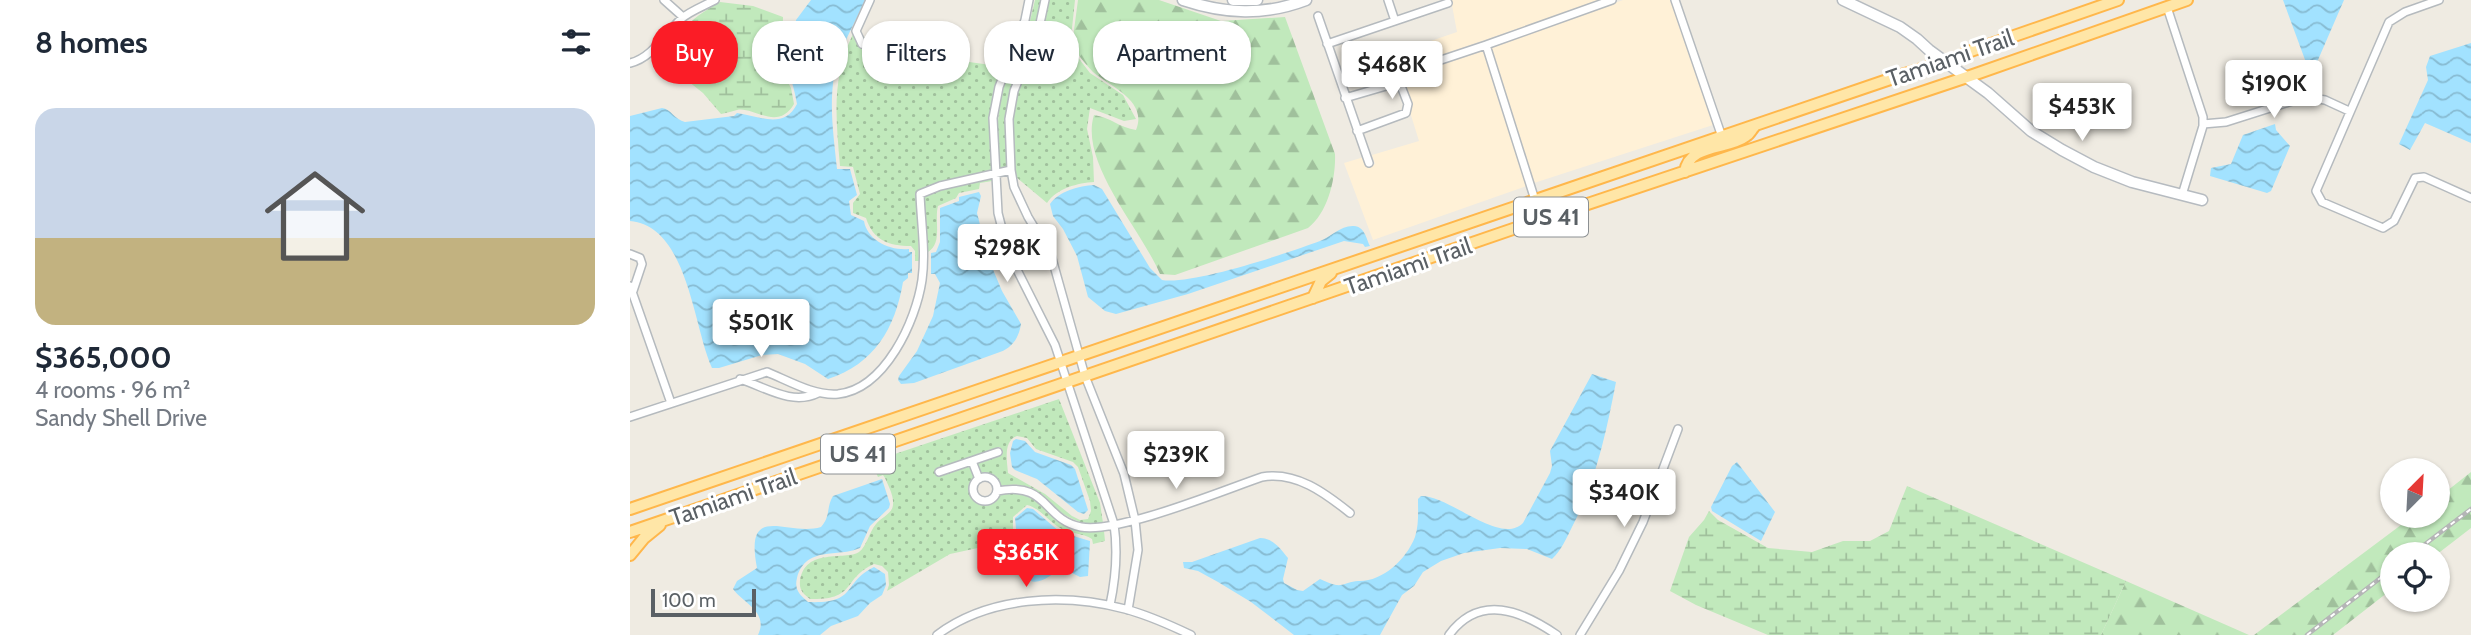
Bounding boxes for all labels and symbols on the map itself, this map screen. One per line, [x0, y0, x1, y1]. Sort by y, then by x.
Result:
street label: Tamiami Trail [1883, 23, 2018, 93]
pin: $468K [1343, 42, 1441, 101]
pin: $190K [2225, 60, 2323, 120]
pin: $453K [2033, 83, 2131, 143]
road number: US 41 [1514, 198, 1588, 236]
pin: $298K [958, 224, 1056, 284]
street label: Tamiami Trail [1341, 231, 1476, 301]
pin: $501K [712, 300, 810, 359]
pin: $239K [1127, 432, 1225, 491]
road number: US 41 [821, 435, 895, 474]
north arrow [2380, 458, 2450, 528]
street label: Tamiami Trail [666, 462, 801, 532]
pin: $340K [1575, 470, 1673, 529]
pin: $365K [977, 530, 1075, 589]
scale bar [651, 586, 756, 618]

